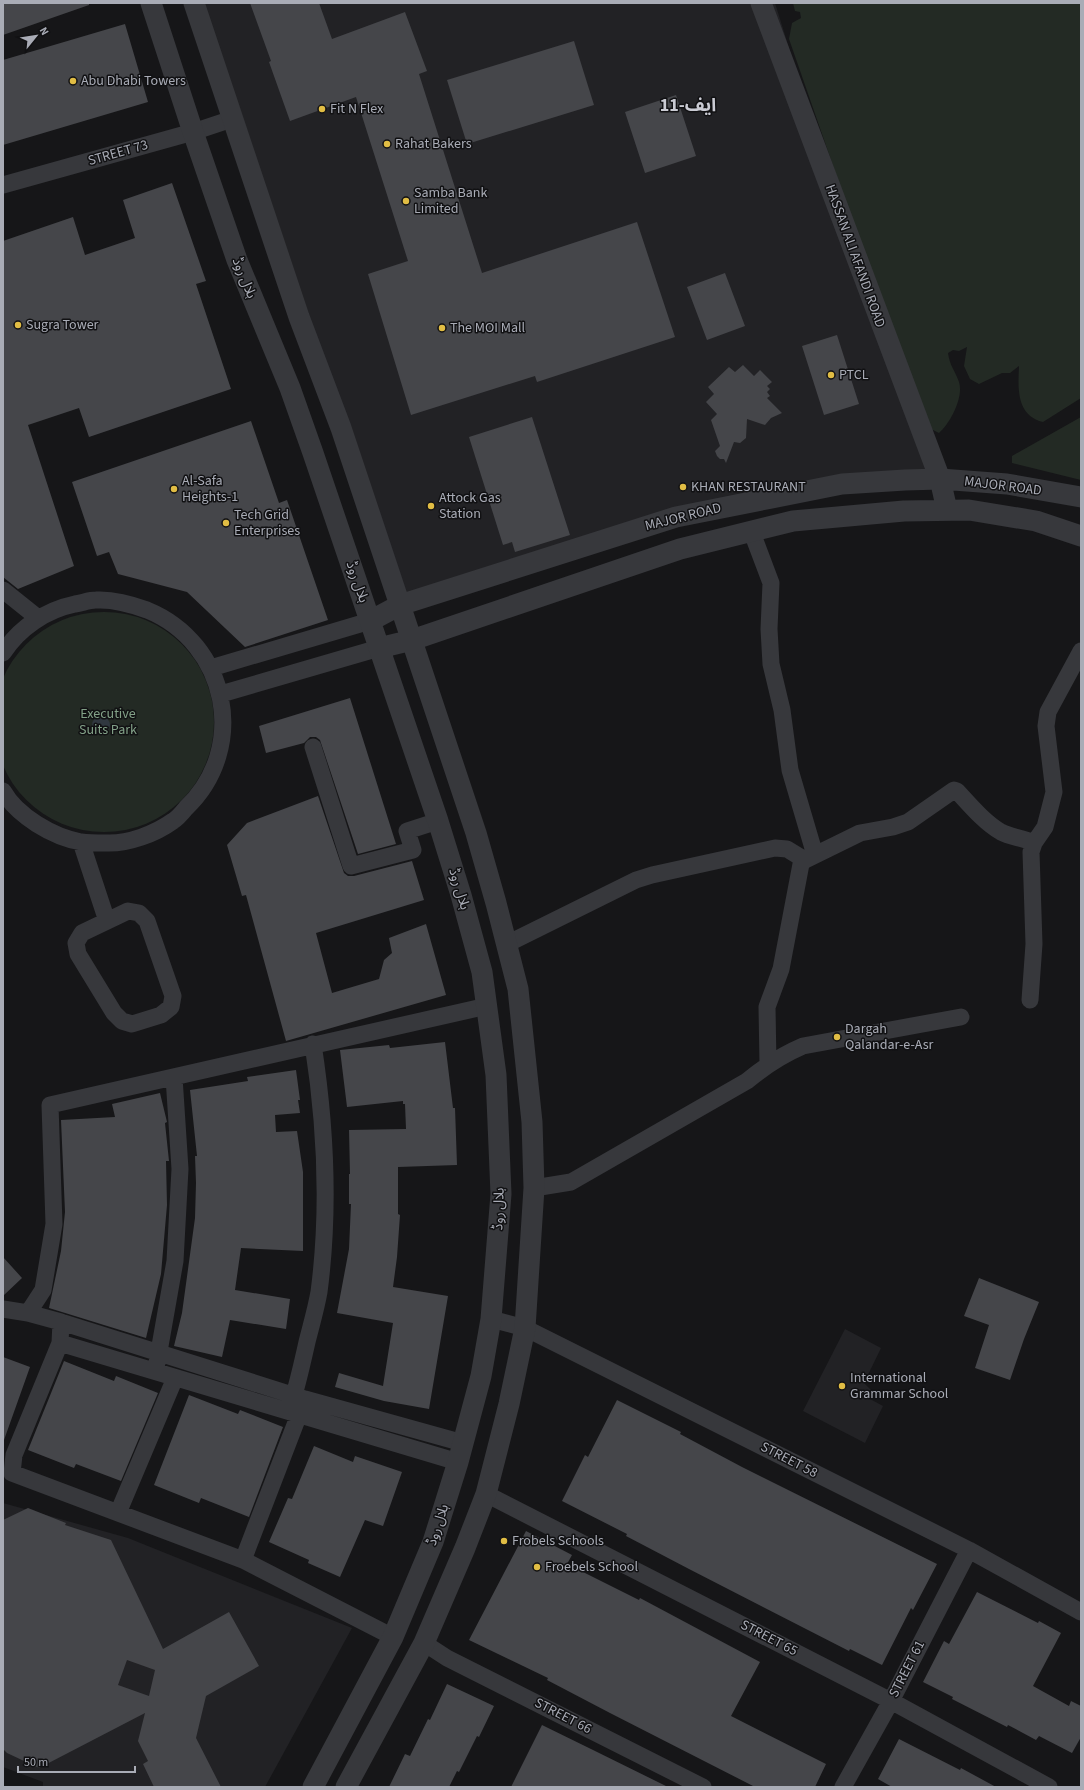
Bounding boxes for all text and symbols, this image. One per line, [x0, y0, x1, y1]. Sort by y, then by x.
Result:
north arrow [16, 16, 56, 56]
text: N [36, 24, 53, 38]
place label: Abu Dhabi Towers [81, 71, 186, 91]
marker: Abu Dhabi Towers [68, 76, 78, 86]
district label: ایف-11 [660, 93, 716, 118]
place label: Fit N Flex [330, 99, 384, 119]
marker: Fit N Flex [317, 104, 327, 114]
place label: Rahat Bakers [395, 134, 472, 154]
street label: STREET 73 [86, 135, 150, 171]
marker: Rahat Bakers [382, 139, 392, 149]
street label: HASSAN ALI AFANDI ROAD [820, 182, 890, 330]
place label: Samba Bank Limited [414, 183, 487, 219]
marker: Samba Bank Limited [401, 196, 411, 206]
street label: ہلال روڈ [227, 254, 261, 302]
place label: Sugra Tower [26, 315, 99, 335]
place label: The MOI Mall [450, 318, 526, 338]
marker: Sugra Tower [13, 320, 23, 330]
marker: The MOI Mall [437, 323, 447, 333]
place label: PTCL [839, 365, 869, 385]
marker: PTCL [826, 370, 836, 380]
place label: Al-Safa Heights-1 [182, 471, 238, 507]
street label: MAJOR ROAD [963, 471, 1043, 501]
place label: KHAN RESTAURANT [691, 477, 806, 497]
marker: KHAN RESTAURANT [678, 482, 688, 492]
marker: Al-Safa Heights-1 [169, 484, 179, 494]
place label: Attock Gas Station [439, 488, 501, 524]
street label: MAJOR ROAD [643, 498, 723, 536]
marker: Attock Gas Station [426, 501, 436, 511]
place label: Tech Grid Enterprises [234, 505, 300, 541]
marker: Tech Grid Enterprises [221, 518, 231, 528]
street label: ہلال روڈ [341, 559, 373, 606]
park label: Executive Suits Park [79, 704, 137, 740]
street label: ہلال روڈ [443, 866, 475, 913]
place label: Dargah Qalandar-e-Asr [845, 1019, 934, 1055]
marker: Dargah Qalandar-e-Asr [832, 1032, 842, 1042]
street label: ہلال روڈ [488, 1187, 510, 1231]
place label: International Grammar School [850, 1368, 949, 1404]
marker: International Grammar School [837, 1381, 847, 1391]
street label: STREET 58 [757, 1437, 821, 1483]
street label: ہلال روڈ [422, 1501, 454, 1548]
place label: Frobels Schools [512, 1531, 604, 1551]
marker: Frobels Schools [499, 1536, 509, 1546]
place label: Froebels School [545, 1557, 638, 1577]
marker: Froebels School [532, 1562, 542, 1572]
street label: STREET 65 [737, 1615, 801, 1661]
street label: STREET 61 [884, 1637, 930, 1701]
street label: STREET 66 [531, 1693, 595, 1739]
scale bar [18, 1748, 135, 1774]
text: 50 m [24, 1754, 48, 1771]

